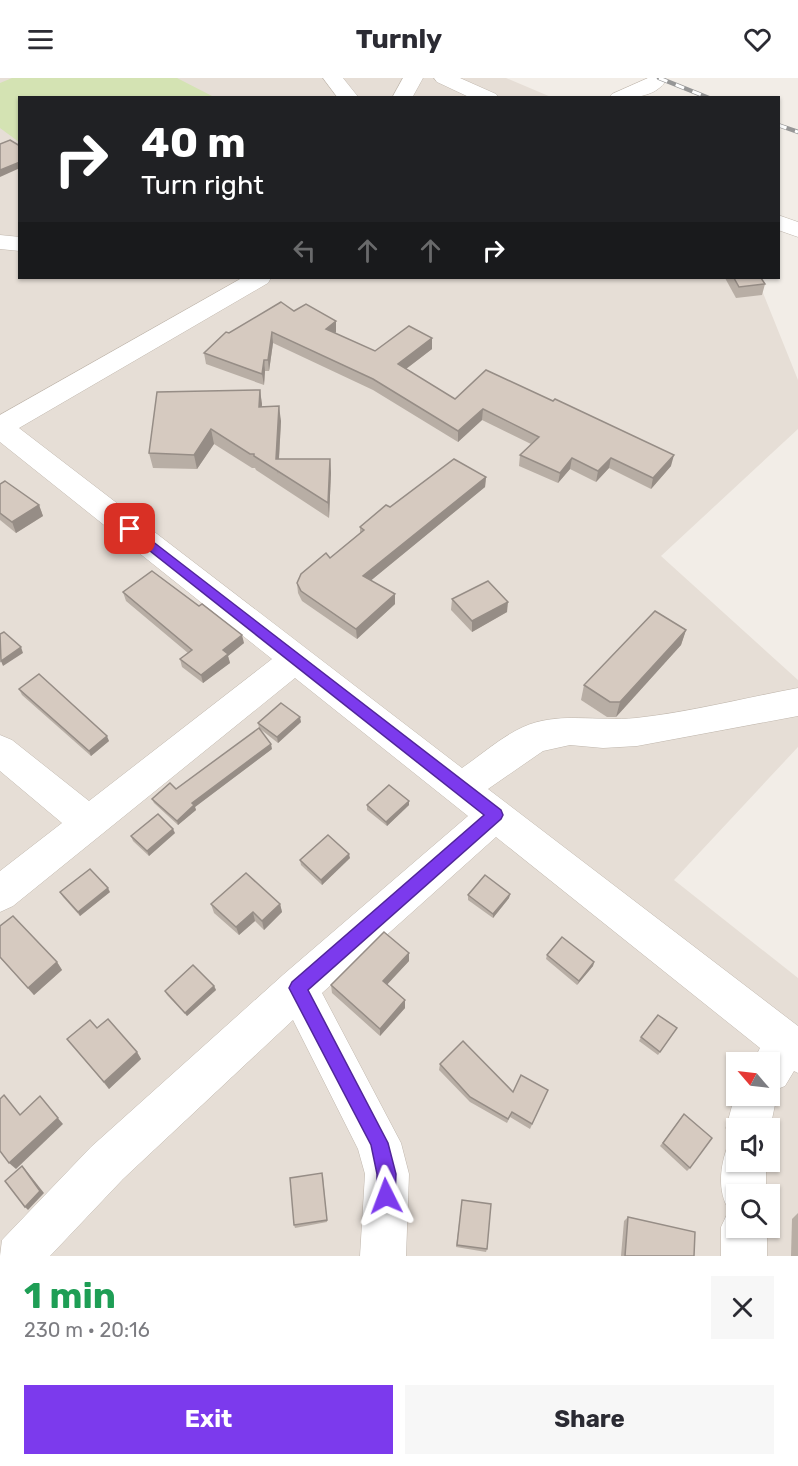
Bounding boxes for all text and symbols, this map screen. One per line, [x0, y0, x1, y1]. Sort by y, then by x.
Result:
icon: menu [24, 23, 57, 56]
text: Turnly [356, 23, 442, 55]
icon: heart [741, 23, 774, 56]
text: 40 m [141, 118, 246, 168]
icon: right [42, 120, 120, 198]
text: Turn right [141, 169, 264, 201]
icon: left [288, 234, 321, 267]
icon: ahead [351, 234, 384, 267]
icon: ahead [414, 234, 447, 267]
icon: right [477, 234, 510, 267]
pin [104, 503, 155, 554]
icon: arrive [113, 512, 146, 545]
north arrow [726, 1052, 780, 1106]
map controls [726, 1052, 780, 1238]
button: sound [726, 1118, 780, 1172]
position arrow [354, 1164, 418, 1228]
button: search [726, 1184, 780, 1238]
text: 1 min [24, 1274, 116, 1317]
button: close [711, 1276, 774, 1339]
text: 230 m · 20:16 [24, 1318, 150, 1342]
button: Exit [24, 1385, 393, 1454]
button: Share [405, 1385, 774, 1454]

